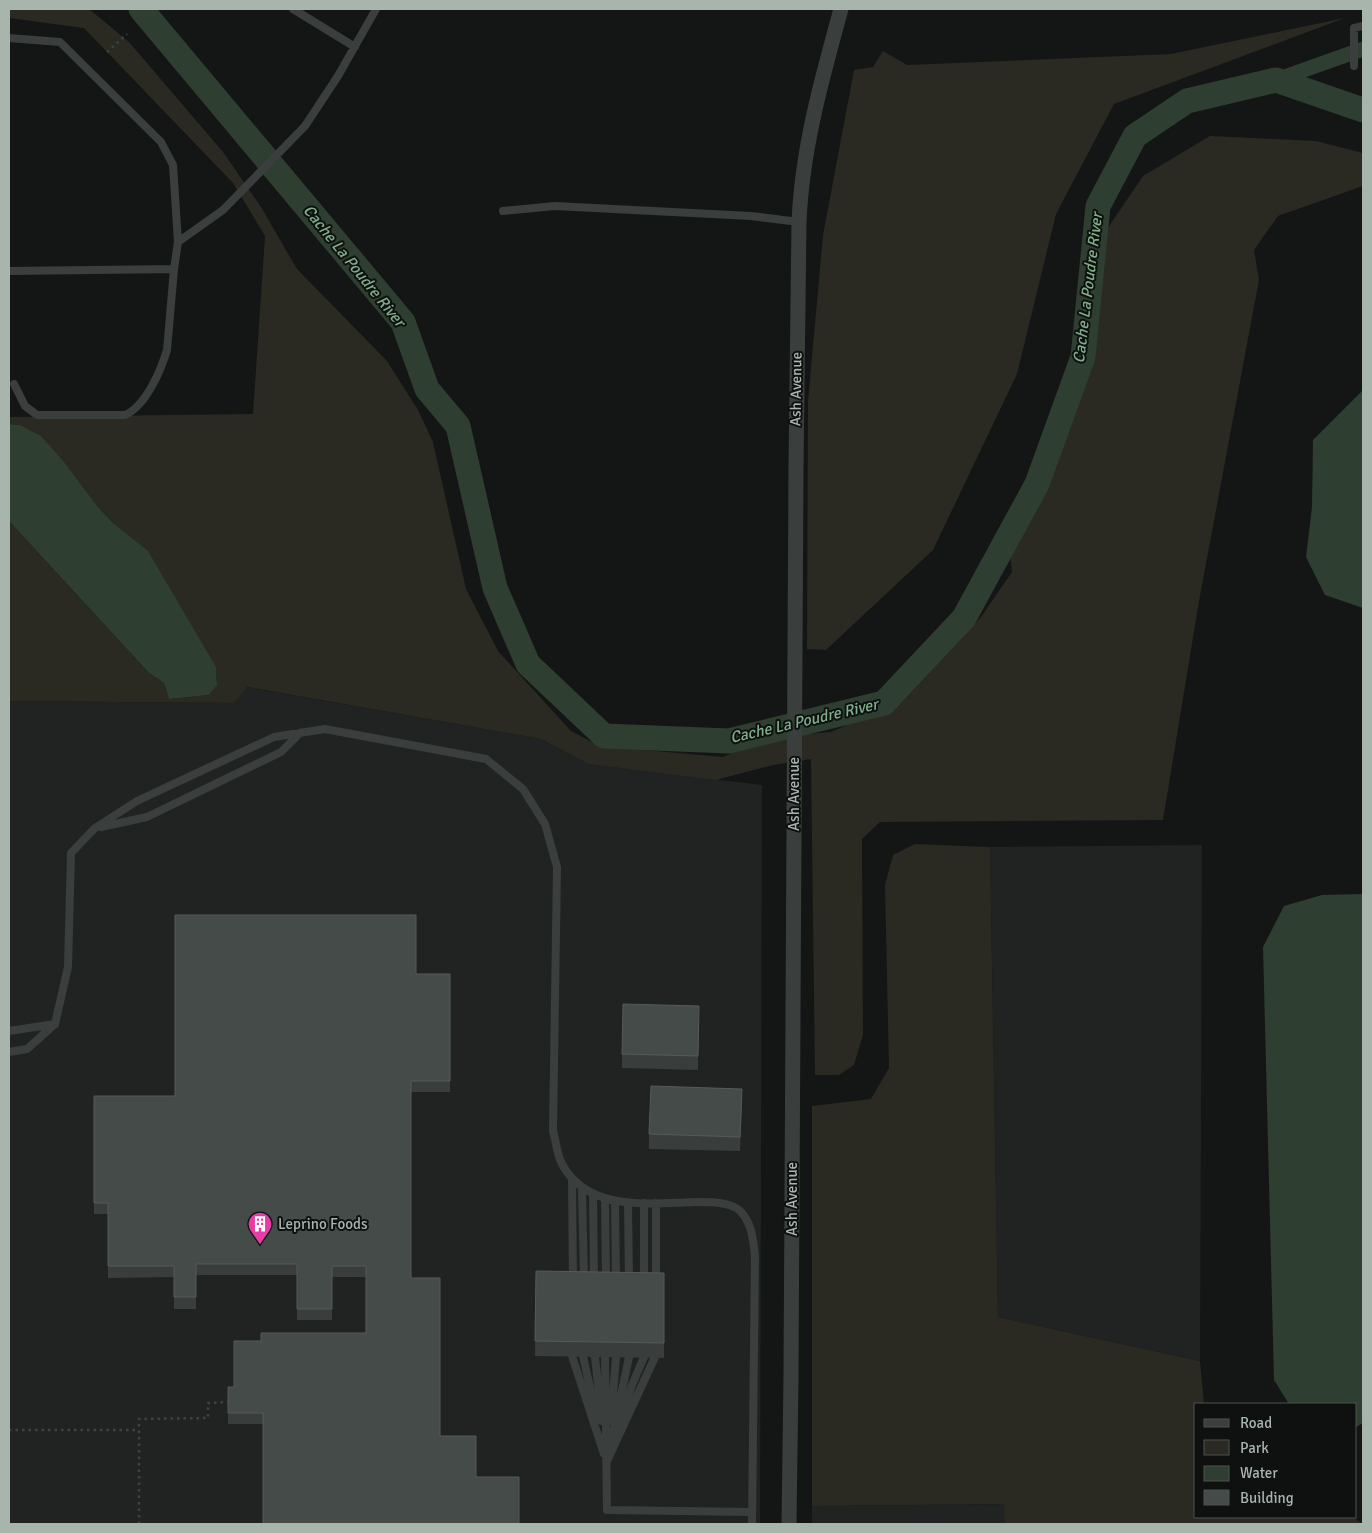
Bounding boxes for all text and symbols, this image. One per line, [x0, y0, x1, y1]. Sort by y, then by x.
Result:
water label: Cache La Poudre River [299, 201, 411, 333]
water label: Cache La Poudre River [1069, 210, 1107, 364]
street label: Ash Avenue [786, 352, 806, 426]
water label: Cache La Poudre River [728, 694, 882, 748]
street label: Ash Avenue [785, 757, 803, 831]
street label: Ash Avenue [783, 1162, 801, 1236]
building icon: Leprino Foods [247, 1211, 273, 1245]
place label: Leprino Foods [278, 1215, 368, 1233]
legend [1194, 1403, 1357, 1518]
text: Road [1240, 1414, 1272, 1432]
text: Park [1240, 1439, 1269, 1457]
text: Water [1240, 1464, 1278, 1482]
text: Building [1240, 1489, 1294, 1507]

